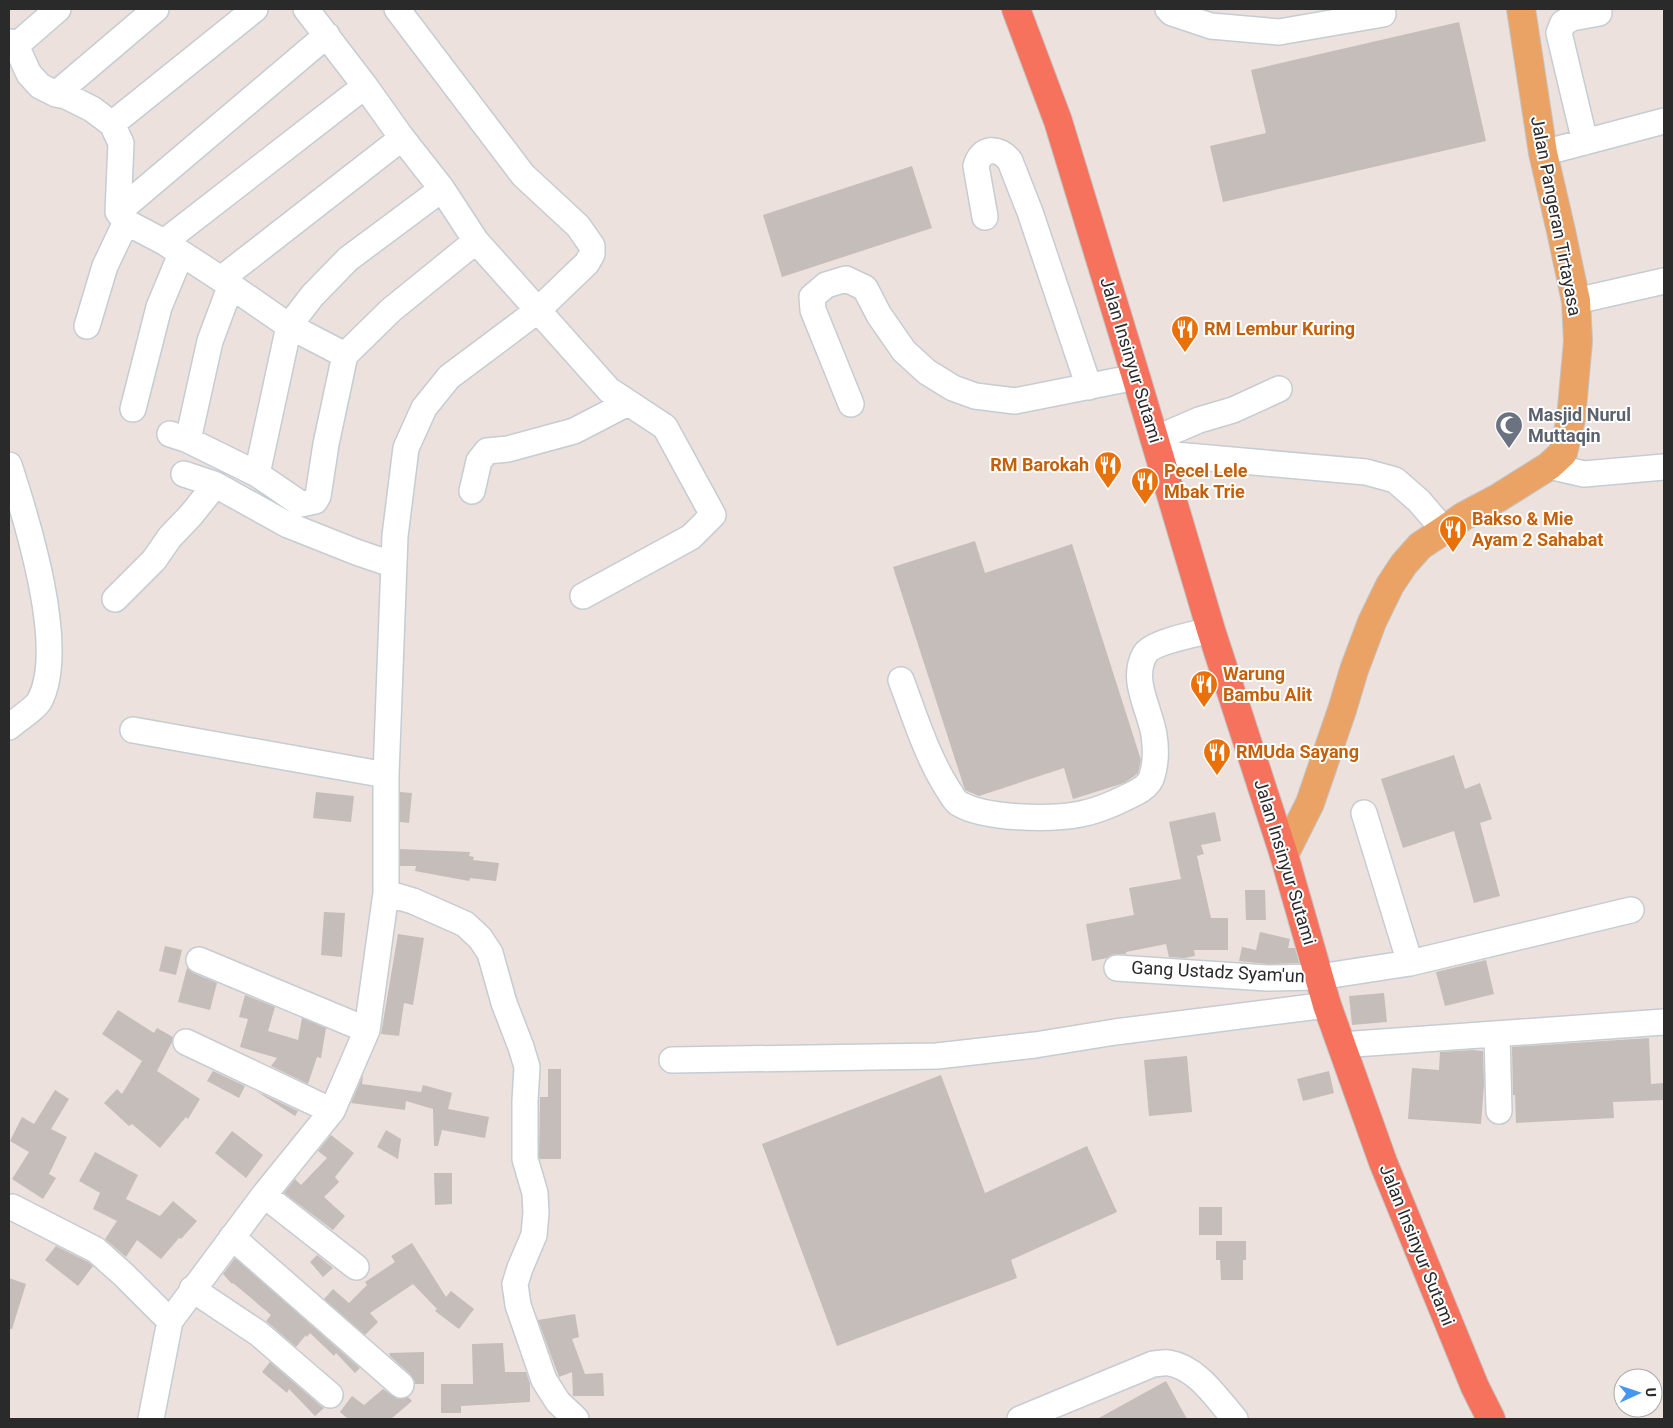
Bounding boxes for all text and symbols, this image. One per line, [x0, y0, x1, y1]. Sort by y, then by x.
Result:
street label: Jalan Pangeran Tirtayasa [1527, 114, 1586, 318]
street label: Jalan Insinyur Sutami [1096, 274, 1167, 445]
restaurant icon: RM Lembur Kuring [1170, 314, 1200, 353]
place label: RM Lembur Kuring [1204, 318, 1355, 339]
place label: Masjid Nurul Muttaqin [1528, 404, 1631, 446]
mosque icon: Masjid Nurul Muttaqin [1494, 410, 1524, 449]
restaurant icon: RM Barokah [1093, 450, 1123, 489]
place label: RM Barokah [990, 454, 1089, 475]
place label: Pecel Lele Mbak Trie [1164, 460, 1248, 502]
restaurant icon: Pecel Lele Mbak Trie [1130, 466, 1160, 505]
place label: Bakso & Mie Ayam 2 Sahabat [1472, 508, 1603, 550]
restaurant icon: Bakso & Mie Ayam 2 Sahabat [1438, 514, 1468, 553]
place label: Warung Bambu Alit [1223, 663, 1312, 705]
restaurant icon: Warung Bambu Alit [1189, 669, 1219, 708]
restaurant icon: RMUda Sayang [1202, 737, 1232, 776]
place label: RMUda Sayang [1236, 741, 1359, 762]
street label: Jalan Insinyur Sutami [1250, 776, 1321, 947]
street label: Gang Ustadz Syam'un [1131, 956, 1305, 987]
street label: Jalan Insinyur Sutami [1375, 1161, 1459, 1329]
north arrow [1613, 1368, 1663, 1418]
text: U [1643, 1387, 1659, 1397]

